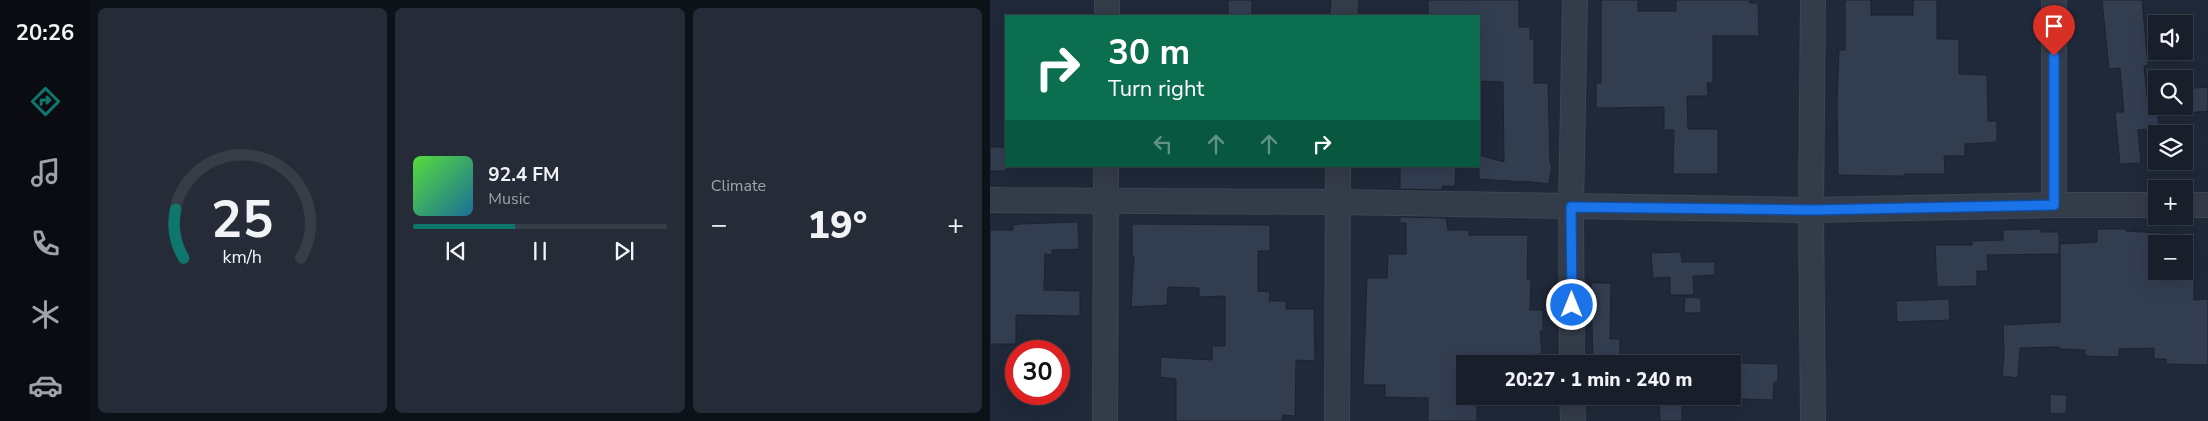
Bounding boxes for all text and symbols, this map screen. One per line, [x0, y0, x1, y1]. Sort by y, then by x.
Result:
pin [2033, 5, 2075, 56]
icon: arrive [2040, 12, 2068, 40]
map controls [2148, 15, 2193, 280]
button: sound [2148, 15, 2193, 60]
text: 20:26 [16, 18, 74, 48]
text: 30 m [1108, 29, 1190, 76]
icon: right [1025, 35, 1090, 100]
button: search [2148, 70, 2193, 115]
text: Turn right [1108, 74, 1204, 104]
icon: directions [28, 84, 63, 119]
button: layers [2148, 125, 2193, 170]
icon: left [1149, 130, 1177, 158]
icon: ahead [1202, 130, 1230, 158]
icon: ahead [1255, 130, 1283, 158]
icon: right [1308, 130, 1336, 158]
icon: music [28, 155, 63, 190]
text: 92.4 FM [488, 162, 560, 188]
text: Climate [711, 175, 766, 197]
button: + [2148, 180, 2193, 225]
text: 25 [211, 184, 274, 255]
text: Music [488, 188, 530, 210]
text: 19° [807, 200, 867, 251]
text: − [711, 206, 727, 244]
text: + [947, 206, 964, 244]
icon: phone [28, 226, 63, 261]
button: − [2148, 235, 2193, 280]
icon: previous [442, 237, 470, 265]
icon: pause [526, 237, 554, 265]
icon: next [610, 237, 638, 265]
text: km/h [223, 245, 262, 269]
position arrow [1545, 278, 1597, 330]
icon: climate [28, 297, 63, 332]
speed limit sign: 30 [1005, 340, 1070, 405]
text: 20:27 · 1 min · 240 m [1505, 367, 1692, 393]
icon: car [28, 368, 63, 403]

